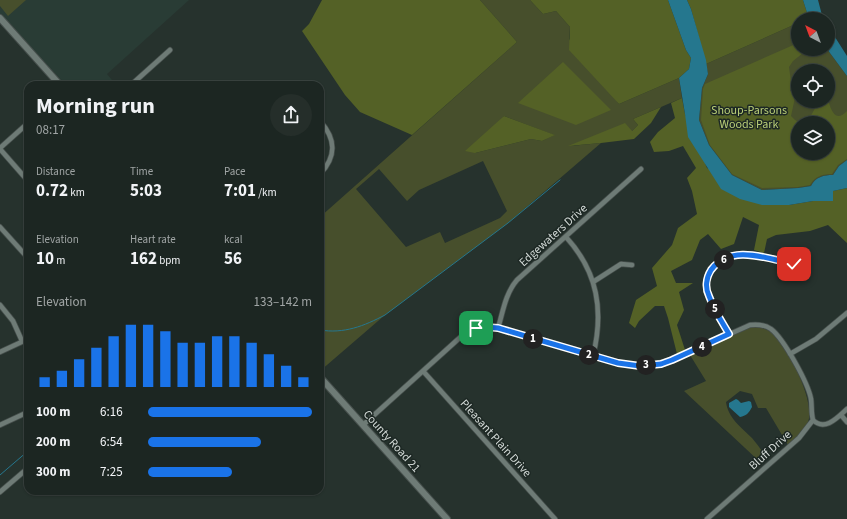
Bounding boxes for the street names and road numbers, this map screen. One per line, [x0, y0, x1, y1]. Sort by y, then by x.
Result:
street label: Edgewaters Drive [515, 200, 591, 271]
street label: Pleasant Plain Drive [456, 396, 535, 481]
street label: County Road 21 [359, 406, 424, 476]
street label: Bluff Drive [745, 427, 795, 474]

